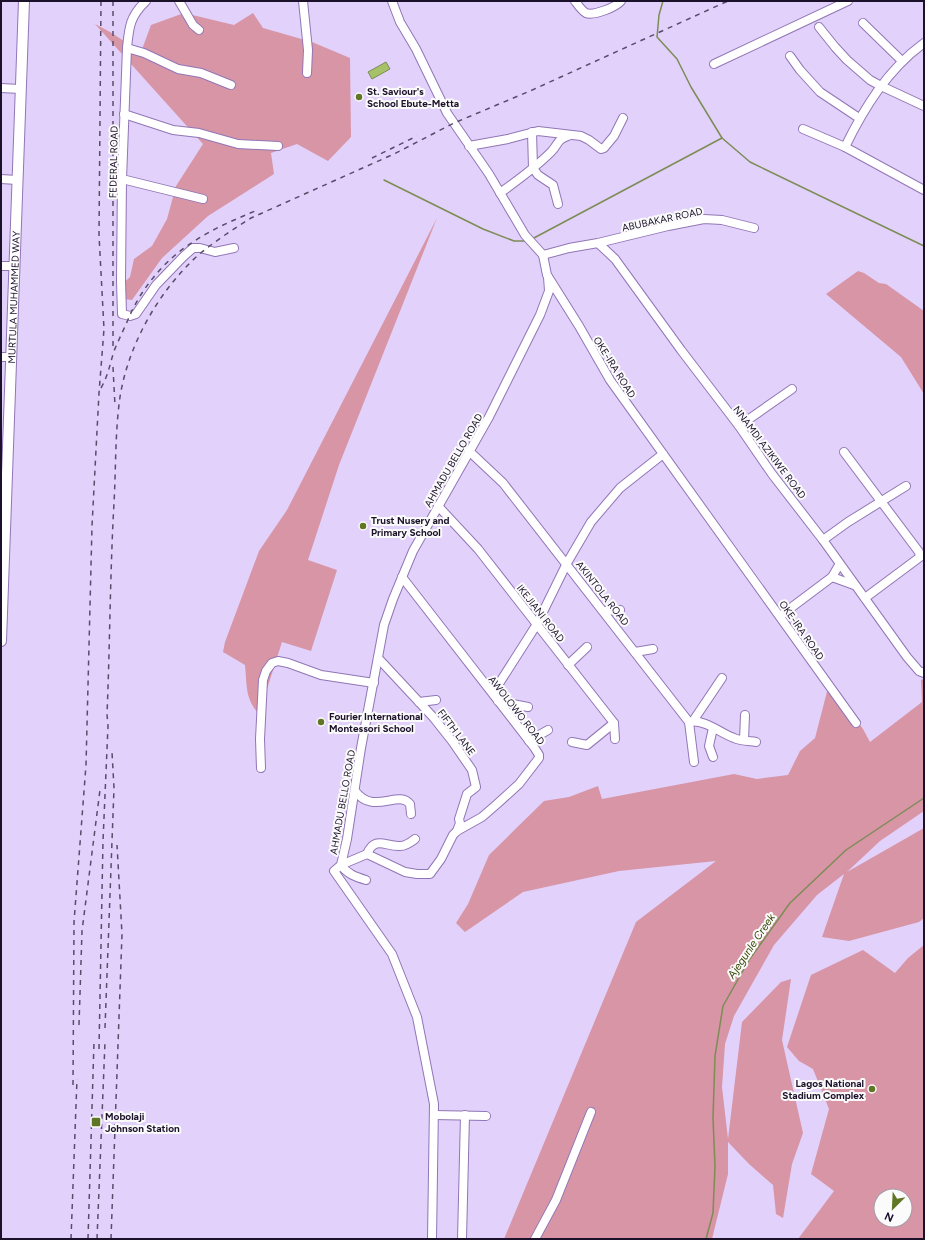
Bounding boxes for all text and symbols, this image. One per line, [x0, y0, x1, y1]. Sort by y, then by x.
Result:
place label: St. Saviour's School Ebute-Metta [367, 85, 459, 110]
marker: St. Saviour's School Ebute-Metta [354, 92, 364, 102]
street label: FEDERAL ROAD [106, 126, 121, 198]
street label: ABUBAKAR ROAD [621, 205, 704, 234]
street label: MURTULA MUHAMMED WAY [5, 231, 23, 364]
street label: OKE-IRA ROAD [591, 334, 639, 400]
street label: NNAMDI AZIKIWE ROAD [730, 403, 809, 501]
street label: AHMADU BELLO ROAD [421, 411, 486, 509]
place label: Trust Nusery and Primary School [371, 514, 450, 539]
marker: Trust Nusery and Primary School [358, 521, 368, 531]
street label: AKINTOLA ROAD [573, 558, 632, 628]
street label: IKEJIANI ROAD [514, 582, 567, 645]
street label: OKE-IRA ROAD [776, 598, 827, 663]
street label: AWOLOWO ROAD [486, 673, 548, 747]
street label: FIFTH LANE [435, 707, 478, 758]
place label: Fourier International Montessori School [329, 710, 423, 735]
marker: Fourier International Montessori School [316, 717, 326, 727]
street label: AHMADU BELLO ROAD [327, 749, 358, 855]
water label: Ajegunle Creek [724, 911, 778, 982]
place label: Lagos National Stadium Complex [782, 1077, 865, 1102]
marker: Lagos National Stadium Complex [867, 1084, 877, 1094]
place label: Mobolaji Johnson Station [105, 1110, 180, 1135]
marker: Mobolaji Johnson Station [90, 1116, 102, 1128]
north arrow [873, 1188, 913, 1228]
text: N [883, 1209, 896, 1224]

